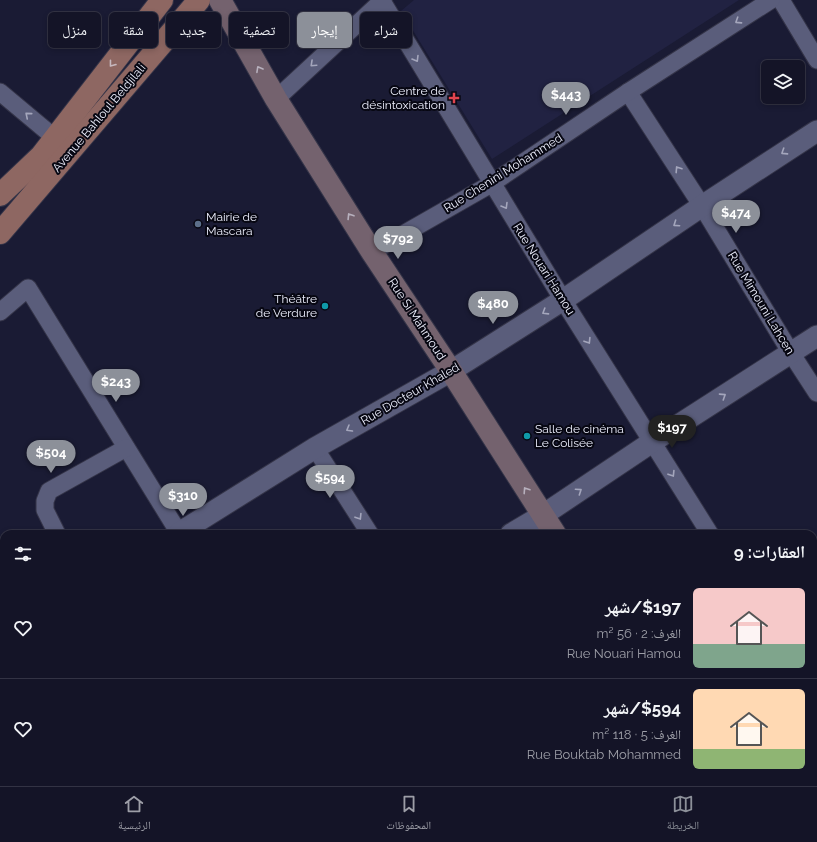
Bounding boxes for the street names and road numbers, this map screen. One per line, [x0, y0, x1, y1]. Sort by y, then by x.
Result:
street label: Avenue Bahloul Beldjilali [50, 61, 148, 175]
street label: Rue Chenini Mohammed [441, 131, 565, 215]
street label: Rue Nouari Hamou [510, 221, 578, 317]
street label: Rue Mimouni Lahcen [725, 249, 797, 357]
street label: Rue Si Mahmoud [385, 275, 449, 363]
street label: Rue Docteur Khaled [358, 360, 462, 428]

